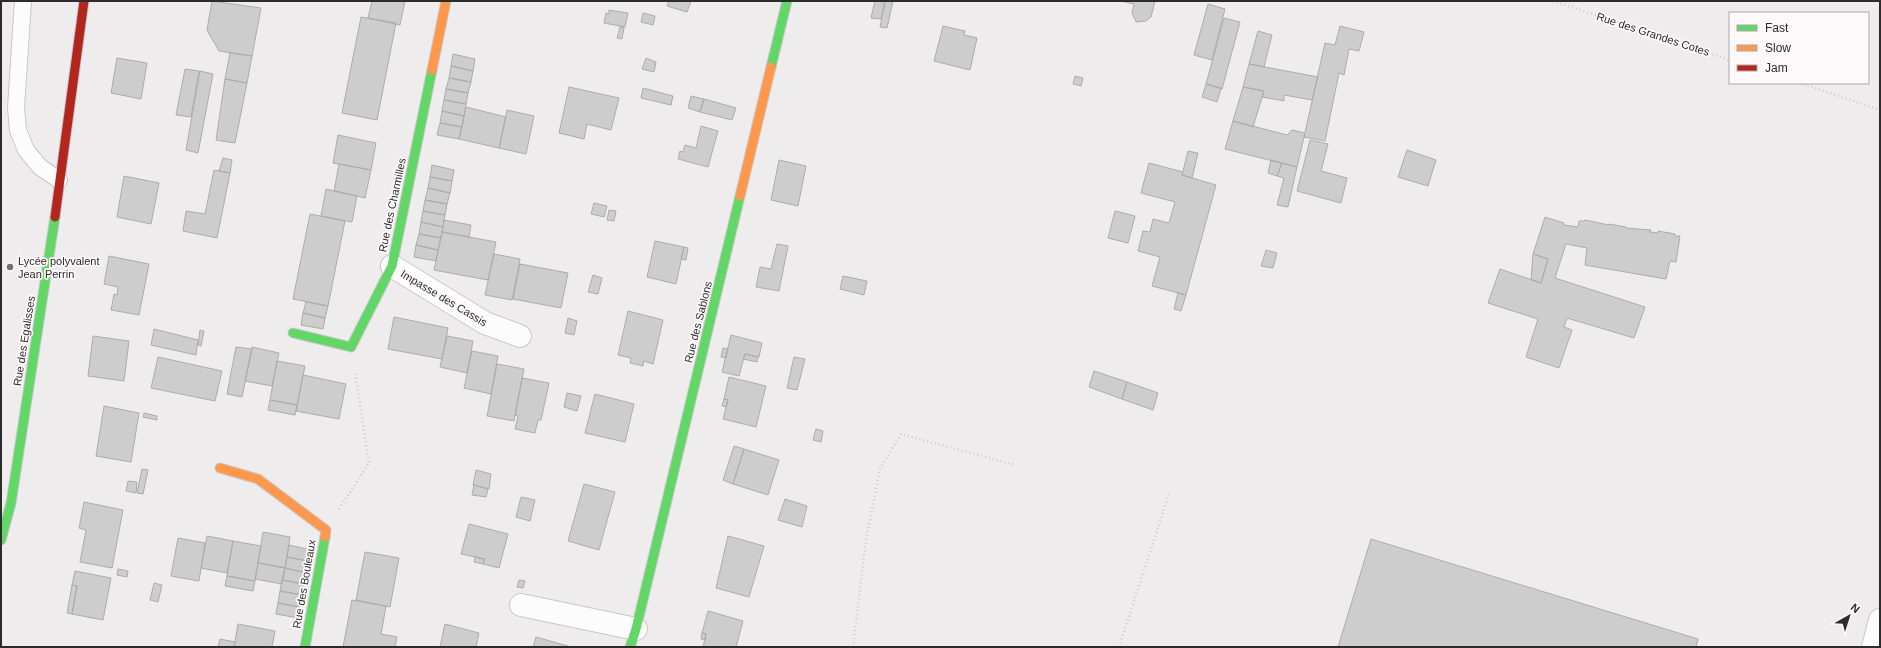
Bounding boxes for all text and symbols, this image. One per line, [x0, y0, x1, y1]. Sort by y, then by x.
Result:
street label: Rue des Grandes Cotes [1595, 10, 1711, 58]
legend [1729, 12, 1869, 84]
text: Fast [1765, 21, 1789, 35]
text: Slow [1765, 41, 1791, 55]
text: Jam [1765, 61, 1788, 75]
street label: Rue des Charmilles [376, 156, 408, 253]
place label: Lycée polyvalent Jean Perrin [18, 255, 100, 280]
marker: Lycée polyvalent Jean Perrin [5, 262, 15, 272]
street label: Impasse des Cassis [399, 268, 490, 329]
street label: Rue des Sablons [682, 279, 714, 364]
street label: Rue des Egalisses [11, 295, 37, 387]
street label: Rue des Bouleaux [290, 538, 318, 629]
north arrow [1829, 596, 1869, 636]
text: N [1848, 601, 1862, 615]

